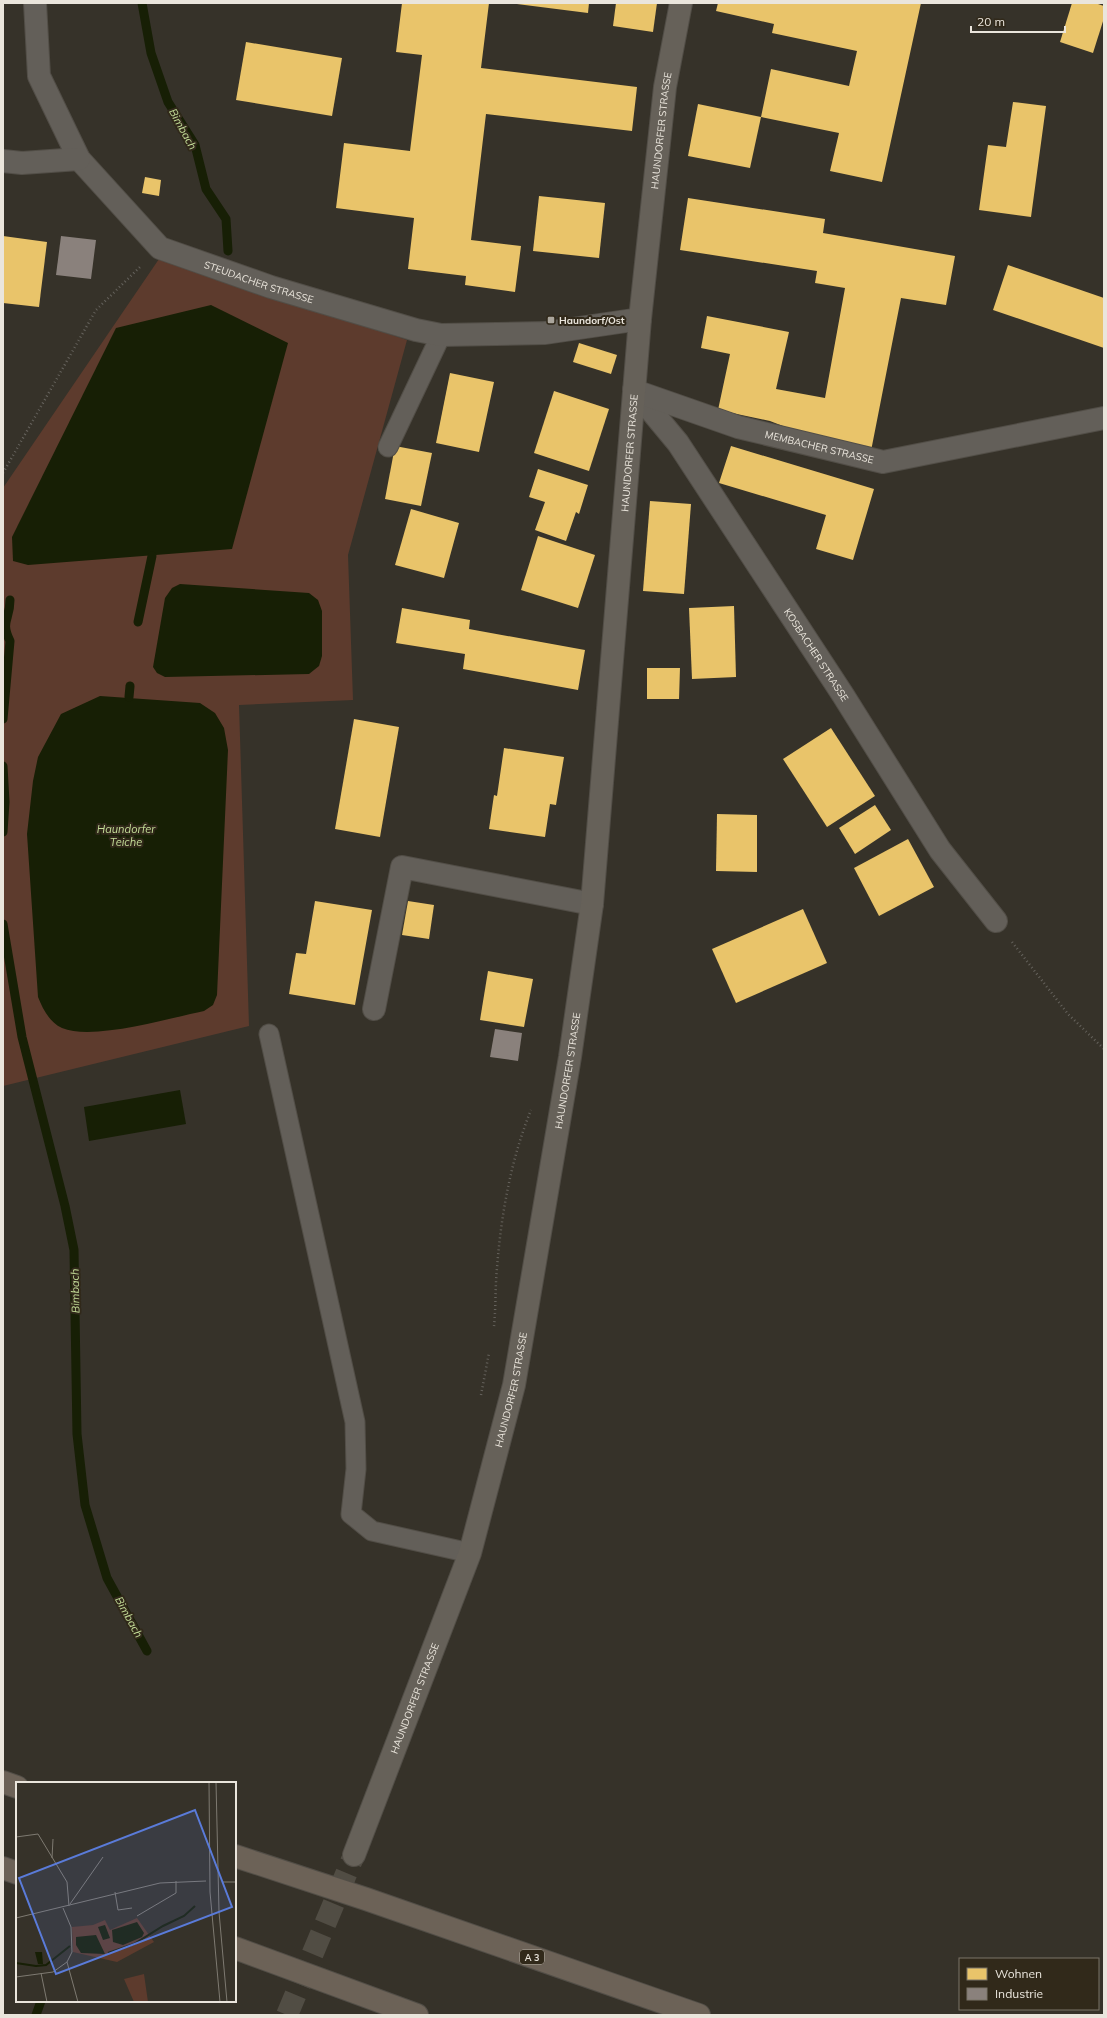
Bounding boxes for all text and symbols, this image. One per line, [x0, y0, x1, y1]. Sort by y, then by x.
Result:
scale bar [971, 8, 1065, 34]
text: 20 m [977, 14, 1005, 29]
street label: HAUNDORFER STRASSE [648, 71, 674, 190]
water label: Bimbach [166, 106, 200, 152]
street label: STEUDACHER STRASSE [202, 258, 315, 306]
place label: Haundorf/Ost [559, 314, 625, 327]
marker: Haundorf/Ost [546, 315, 556, 325]
street label: HAUNDORFER STRASSE [618, 394, 640, 512]
street label: MEMBACHER STRASSE [764, 427, 875, 466]
street label: KOSBACHER STRASSE [781, 606, 852, 704]
water label: Haundorfer Teiche [97, 822, 156, 849]
street label: HAUNDORFER STRASSE [551, 1012, 583, 1130]
water label: Bimbach [68, 1268, 82, 1314]
street label: HAUNDORFER STRASSE [492, 1331, 529, 1449]
water label: Bimbach [112, 1594, 146, 1640]
street label: HAUNDORFER STRASSE [387, 1641, 441, 1755]
inset map [16, 1782, 236, 2002]
road number: A 3 [520, 1950, 544, 1964]
legend [959, 1958, 1099, 2010]
text: Wohnen [995, 1966, 1042, 1981]
text: Industrie [995, 1986, 1043, 2001]

